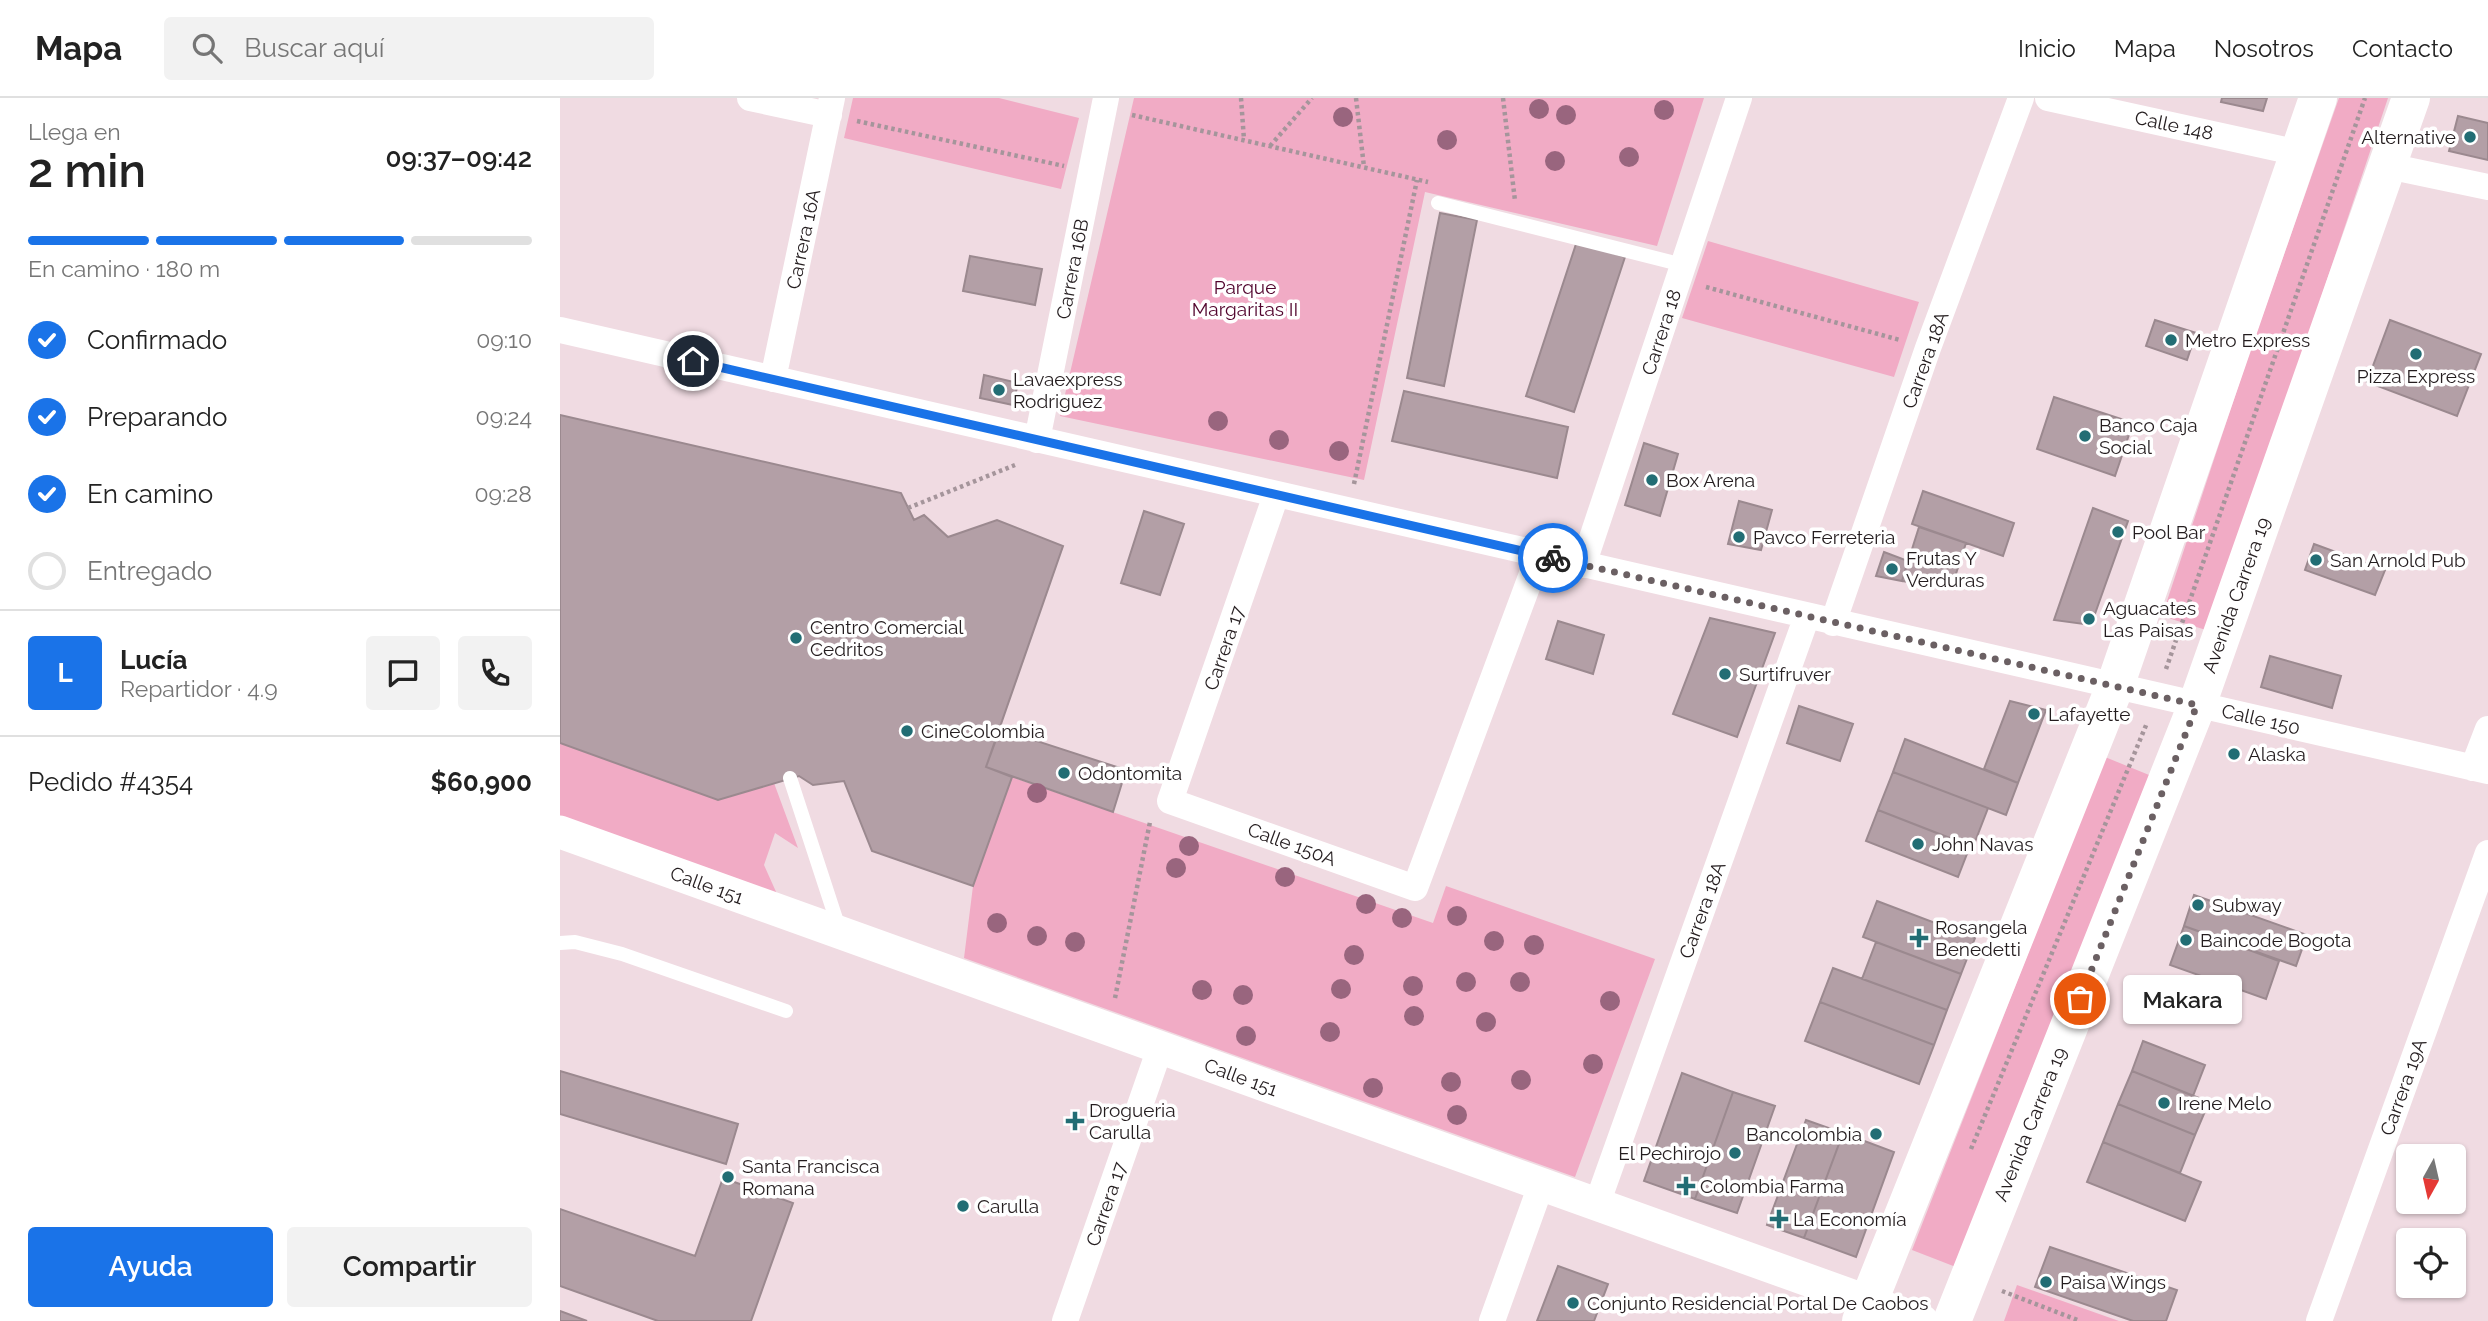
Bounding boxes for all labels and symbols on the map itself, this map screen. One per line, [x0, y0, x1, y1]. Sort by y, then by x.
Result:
street label: Calle 148 [2133, 106, 2215, 144]
place label: Alternative [2361, 126, 2456, 148]
marker: Alternative [2462, 129, 2478, 145]
street label: Carrera 16A [782, 187, 824, 291]
street label: Carrera 16B [1052, 217, 1092, 321]
park label: Parque Margaritas II [1192, 276, 1298, 320]
street label: Carrera 18 [1637, 286, 1685, 378]
street label: Carrera 18A [1897, 308, 1953, 411]
place label: Metro Express [2185, 329, 2310, 351]
pin [663, 331, 723, 391]
marker: Metro Express [2163, 332, 2179, 348]
marker: Pizza Express [2408, 346, 2424, 362]
place label: Pizza Express [2357, 365, 2475, 387]
place label: Lavaexpress Rodriguez [1013, 368, 1122, 412]
marker: Lavaexpress Rodriguez [991, 382, 1007, 398]
place label: Banco Caja Social [2099, 414, 2198, 458]
marker: Banco Caja Social [2077, 428, 2093, 444]
place label: Box Arena [1666, 469, 1755, 491]
marker: Box Arena [1644, 472, 1660, 488]
street label: Avenida Carrera 19 [2198, 514, 2274, 676]
place label: Pool Bar [2132, 521, 2206, 543]
courier [1518, 523, 1588, 593]
marker: Pool Bar [2110, 524, 2126, 540]
place label: Pavco Ferreteria [1753, 526, 1895, 548]
marker: Pavco Ferreteria [1731, 529, 1747, 545]
place label: Frutas Y Verduras [1906, 547, 1984, 591]
place label: San Arnold Pub [2330, 549, 2466, 571]
marker: San Arnold Pub [2308, 552, 2324, 568]
marker: Frutas Y Verduras [1884, 561, 1900, 577]
place label: Aguacates Las Paisas [2103, 597, 2196, 641]
street label: Carrera 17 [1199, 603, 1249, 693]
marker: Aguacates Las Paisas [2081, 611, 2097, 627]
place label: Centro Comercial Cedritos [810, 616, 964, 660]
marker: Centro Comercial Cedritos [788, 630, 804, 646]
place label: Surtifruver [1739, 663, 1831, 685]
marker: Surtifruver [1717, 666, 1733, 682]
street label: Calle 150 [2220, 699, 2302, 739]
place label: Lafayette [2048, 703, 2130, 725]
marker: Lafayette [2026, 706, 2042, 722]
place label: CineColombia [921, 720, 1045, 742]
marker: CineColombia [899, 723, 915, 739]
place label: Alaska [2248, 743, 2306, 765]
marker: Alaska [2226, 746, 2242, 762]
place label: Odontomita [1078, 762, 1182, 784]
marker: Odontomita [1056, 765, 1072, 781]
street label: Calle 150A [1245, 818, 1339, 870]
place label: John Navas [1932, 833, 2033, 855]
marker: John Navas [1910, 836, 1926, 852]
street label: Carrera 18A [1674, 858, 1730, 961]
street label: Calle 151 [667, 862, 747, 908]
place label: Subway [2212, 894, 2282, 916]
marker: Subway [2190, 897, 2206, 913]
place label: Rosangela Benedetti [1935, 916, 2027, 960]
marker: Rosangela Benedetti [1909, 928, 1929, 948]
place label: Baincode Bogota [2200, 929, 2351, 951]
marker: Baincode Bogota [2178, 932, 2194, 948]
pin [2050, 969, 2110, 1029]
callout: Makara [2122, 974, 2241, 1024]
street label: Carrera 19A [2375, 1035, 2431, 1138]
street label: Avenida Carrera 19 [1989, 1044, 2071, 1204]
street label: Calle 151 [1201, 1054, 1281, 1100]
place label: Irene Melo [2178, 1092, 2271, 1114]
marker: Irene Melo [2156, 1095, 2172, 1111]
place label: Drogueria Carulla [1089, 1099, 1176, 1143]
marker: Drogueria Carulla [1067, 1113, 1083, 1129]
place label: Bancolombia [1746, 1123, 1862, 1145]
marker: Bancolombia [1868, 1126, 1884, 1142]
place label: El Pechirojo [1618, 1142, 1721, 1164]
north arrow [2396, 1144, 2466, 1214]
marker: El Pechirojo [1727, 1145, 1743, 1161]
place label: Santa Francisca Romana [742, 1155, 880, 1199]
street label: Carrera 17 [1081, 1159, 1131, 1249]
marker: Santa Francisca Romana [720, 1169, 736, 1185]
place label: Colombia Farma [1700, 1175, 1844, 1197]
marker: Colombia Farma [1678, 1178, 1694, 1194]
place label: Carulla [977, 1195, 1039, 1217]
marker: Carulla [955, 1198, 971, 1214]
place label: La Economía [1793, 1208, 1907, 1230]
marker: La Economía [1771, 1211, 1787, 1227]
place label: Paisa Wings [2060, 1271, 2166, 1293]
marker: Paisa Wings [2038, 1274, 2054, 1290]
place label: Conjunto Residencial Portal De Caobos [1587, 1292, 1929, 1314]
marker: Conjunto Residencial Portal De Caobos [1565, 1295, 1581, 1311]

